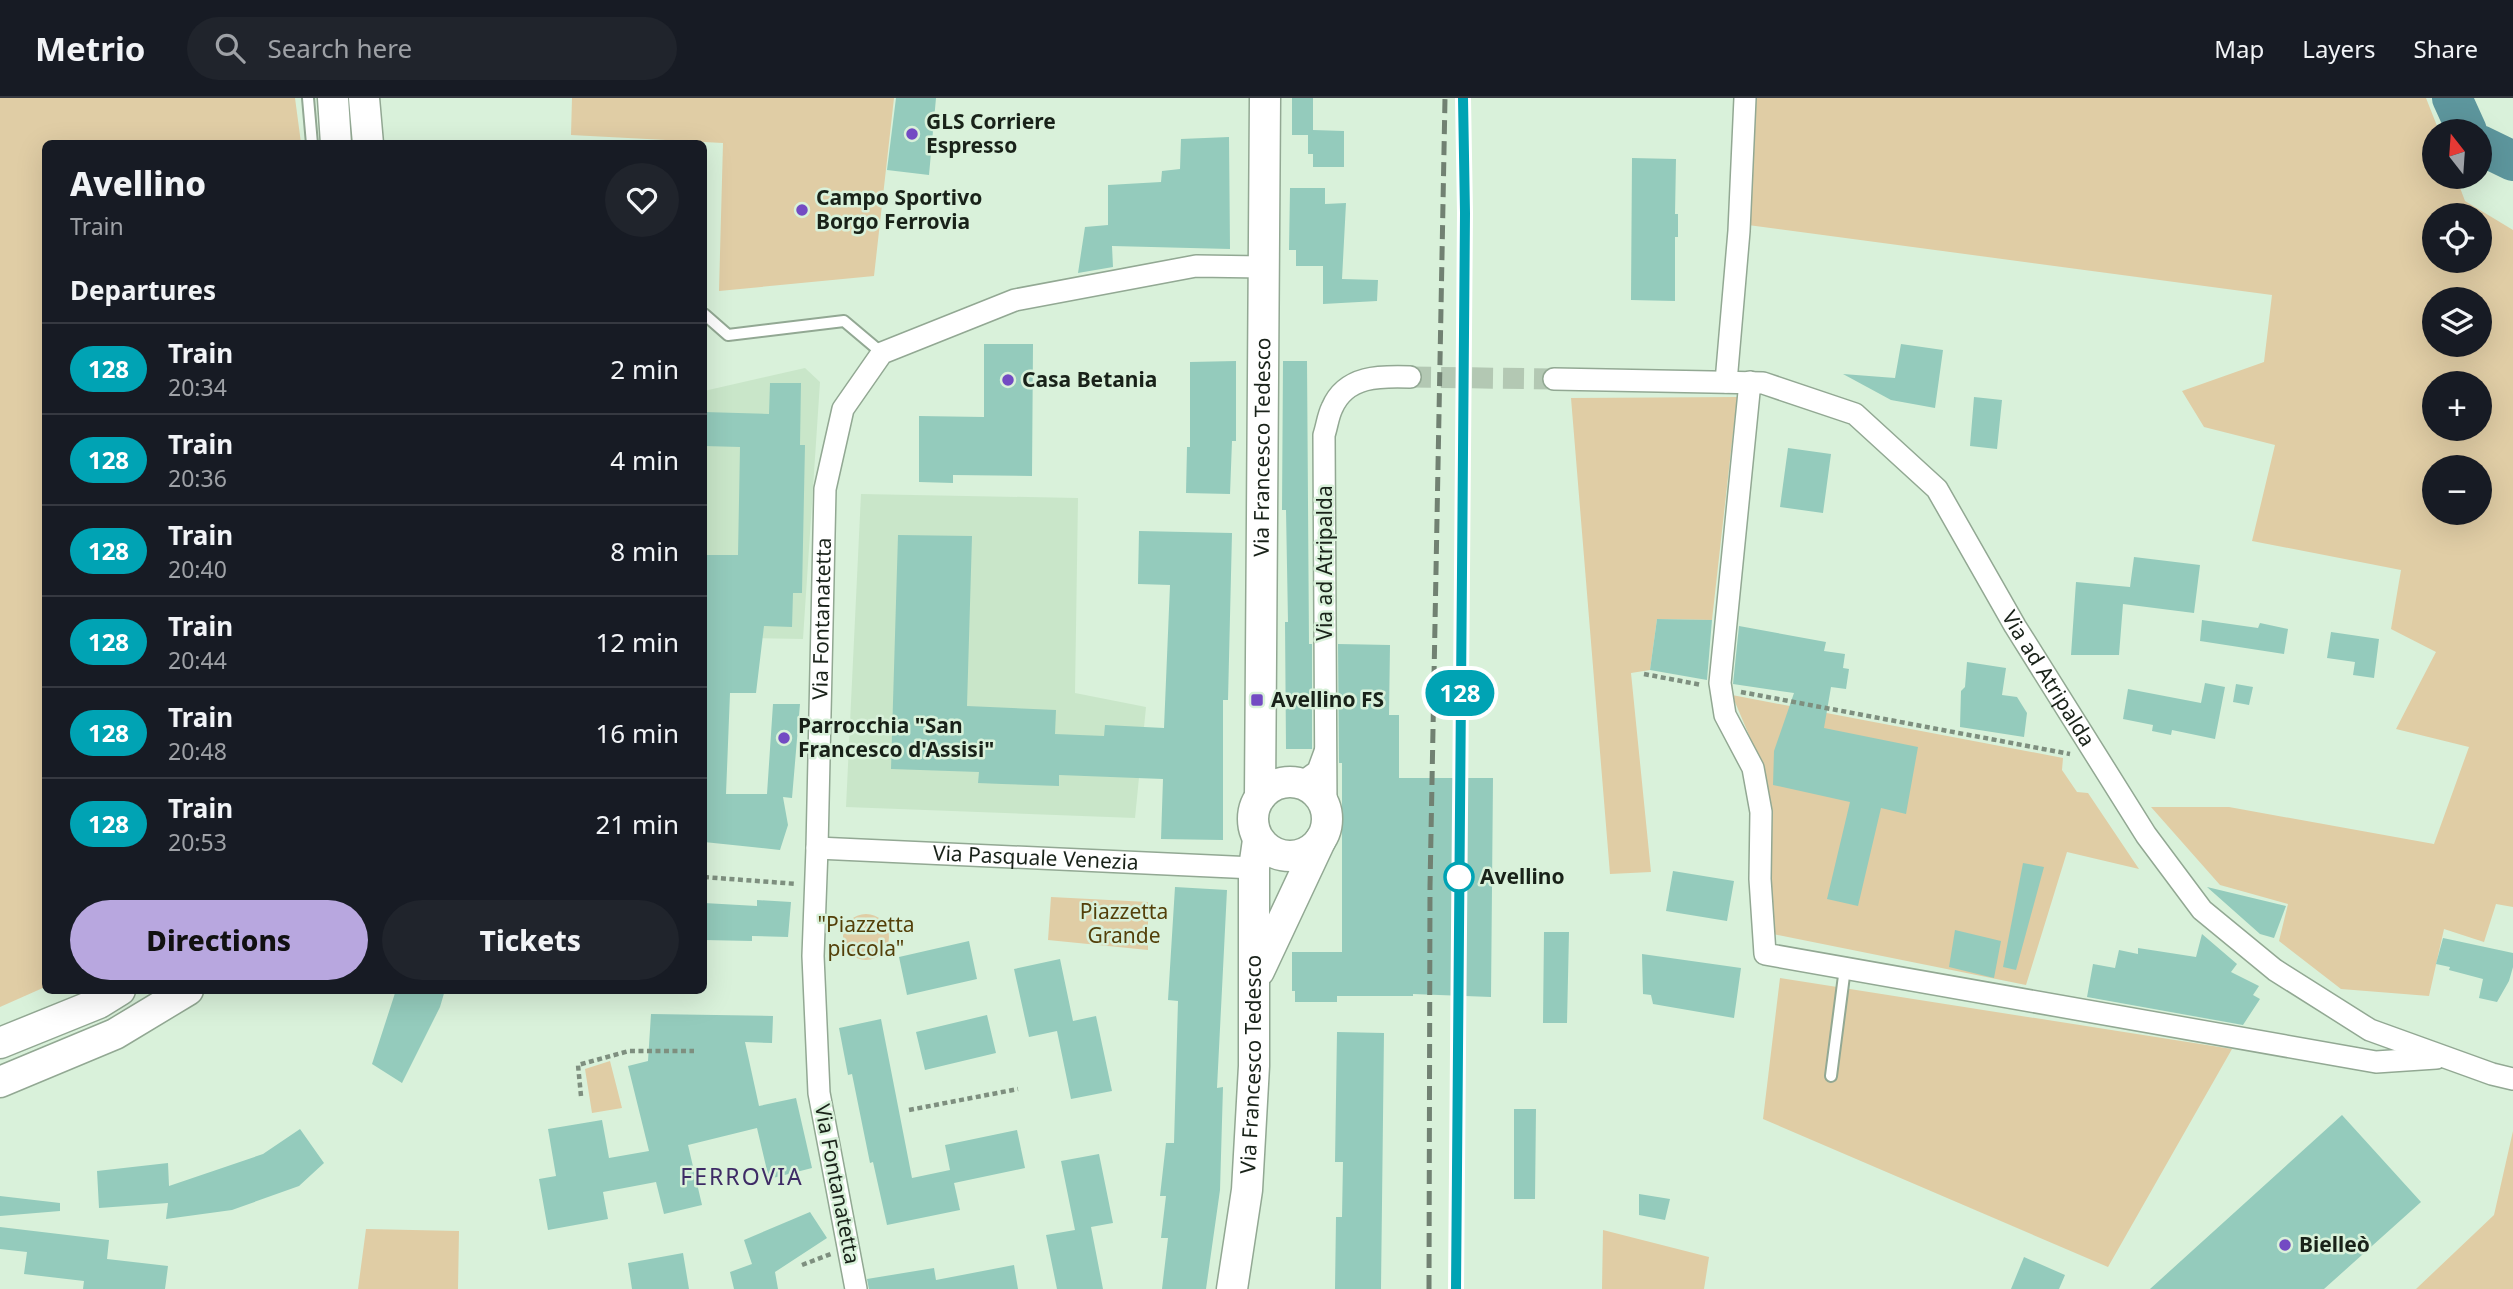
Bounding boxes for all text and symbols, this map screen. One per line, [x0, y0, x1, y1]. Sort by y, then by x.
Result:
search box [187, 17, 677, 80]
text: Metrio [35, 26, 145, 71]
icon: search [211, 29, 249, 67]
text: Search here [267, 30, 412, 66]
text: Map [2214, 32, 2264, 65]
text: Layers [2302, 32, 2376, 65]
text: Share [2414, 32, 2478, 65]
place label: GLS Corriere Espresso [926, 107, 1056, 159]
north arrow [2422, 119, 2492, 189]
map controls [2422, 119, 2492, 525]
marker: GLS Corriere Espresso [904, 126, 920, 142]
text: Avellino [70, 161, 206, 206]
button: heart [605, 163, 679, 237]
place label: Campo Sportivo Borgo Ferrovia [816, 183, 982, 235]
marker: Campo Sportivo Borgo Ferrovia [794, 202, 810, 218]
button: locate [2422, 203, 2492, 273]
text: Train [70, 210, 124, 242]
text: Departures [70, 272, 216, 308]
button: layers [2422, 287, 2492, 357]
text: Train [168, 335, 233, 371]
street label: Via Francesco Tedesco [1247, 337, 1276, 557]
text: 2 min [610, 351, 679, 387]
text: 128 [88, 352, 129, 385]
place label: Casa Betania [1022, 365, 1157, 393]
text: 20:34 [168, 371, 227, 403]
button: + [2422, 371, 2492, 441]
marker: Casa Betania [1000, 372, 1016, 388]
text: Train [168, 426, 233, 462]
text: 4 min [610, 442, 679, 478]
text: 128 [88, 443, 129, 476]
button: − [2422, 455, 2492, 525]
text: 20:36 [168, 462, 227, 494]
street label: Via ad Atripalda [1310, 485, 1338, 641]
text: Train [168, 517, 233, 553]
text: 8 min [610, 533, 679, 569]
text: 128 [88, 534, 129, 567]
street label: Via Fontanatetta [805, 537, 837, 700]
text: 20:40 [168, 553, 227, 585]
street label: Via ad Atripalda [1996, 605, 2102, 751]
text: Train [168, 608, 233, 644]
text: 12 min [595, 624, 679, 660]
text: 128 [88, 625, 129, 658]
text: 20:44 [168, 644, 227, 676]
line badge: 128 [1420, 670, 1500, 716]
text: 128 [1439, 676, 1481, 709]
place label: Avellino FS [1271, 685, 1384, 713]
marker: Avellino FS [1249, 692, 1265, 708]
text: Train [168, 699, 233, 735]
place label: Parrocchia "San Francesco d'Assisi" [798, 711, 994, 763]
text: 16 min [595, 715, 679, 751]
text: 128 [88, 716, 129, 749]
marker: Parrocchia "San Francesco d'Assisi" [776, 730, 792, 746]
text: 20:48 [168, 735, 227, 767]
text: Train [168, 790, 233, 826]
text: 21 min [595, 806, 679, 842]
text: 128 [88, 807, 129, 840]
text: 20:53 [168, 826, 227, 858]
street label: Via Pasquale Venezia [932, 838, 1139, 876]
marker: Avellino [1444, 862, 1474, 892]
place label: Avellino [1480, 862, 1565, 890]
park label: Piazzetta Grande [1080, 897, 1168, 949]
button: Directions [70, 900, 368, 980]
button: Tickets [382, 900, 679, 980]
park label: "Piazzetta piccola" [818, 910, 915, 962]
street label: Via Francesco Tedesco [1233, 955, 1267, 1175]
street label: Via Fontanatetta [809, 1101, 867, 1266]
district label: FERROVIA [680, 1160, 804, 1192]
place label: Bielleò [2299, 1230, 2370, 1258]
marker: Bielleò [2277, 1237, 2293, 1253]

